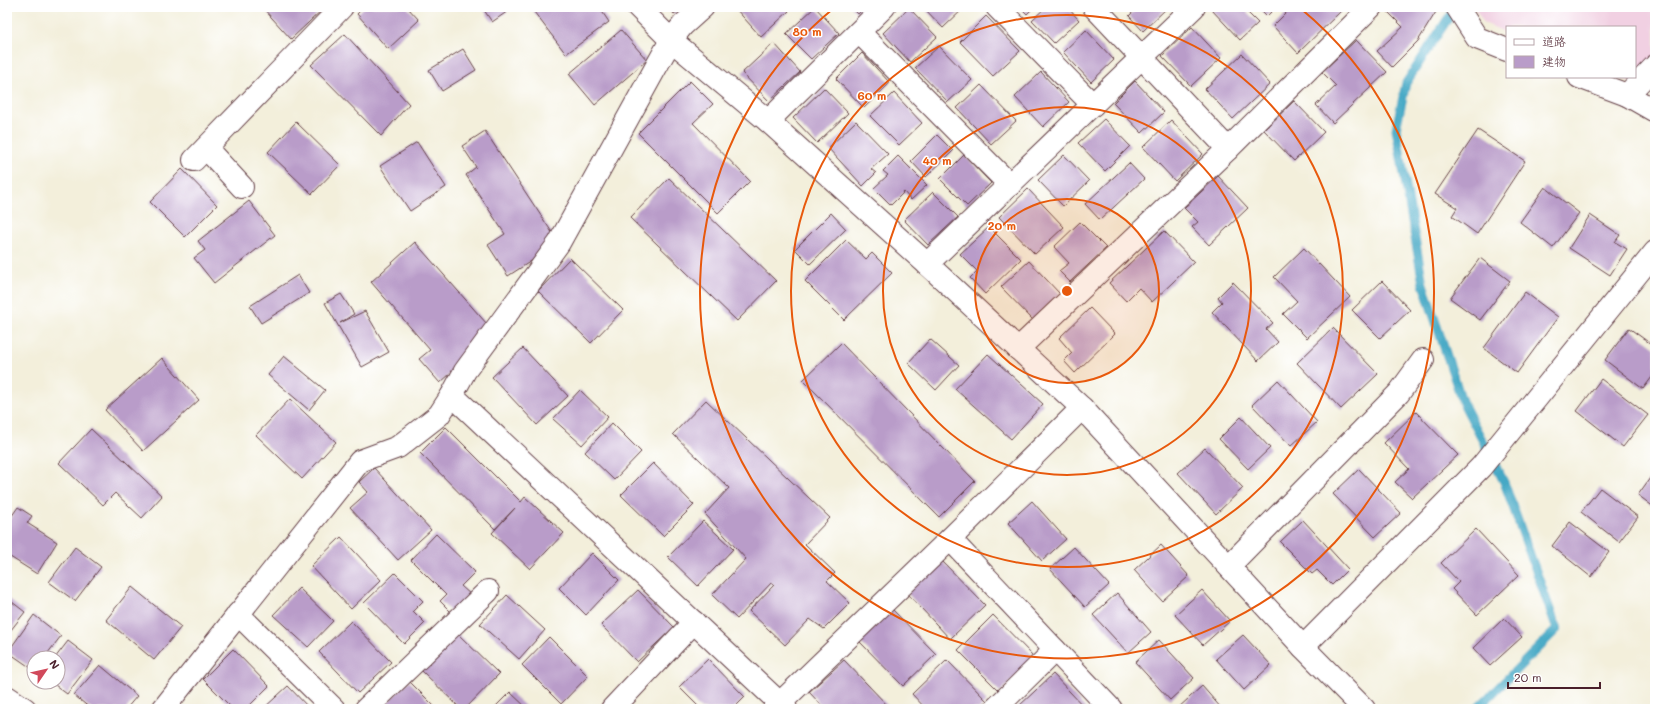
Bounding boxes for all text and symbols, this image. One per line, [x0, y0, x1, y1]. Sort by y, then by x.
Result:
text: 80 m [792, 23, 822, 39]
legend [1506, 26, 1636, 78]
text: 道路 [1542, 33, 1566, 49]
text: 建物 [1542, 53, 1566, 69]
text: 60 m [858, 87, 886, 103]
text: 40 m [922, 152, 952, 168]
text: 20 m [988, 217, 1016, 233]
centre of rings [1060, 284, 1074, 298]
north arrow [26, 650, 66, 690]
text: N [46, 656, 63, 672]
scale bar [1508, 664, 1600, 690]
text: 20 m [1514, 669, 1542, 685]

